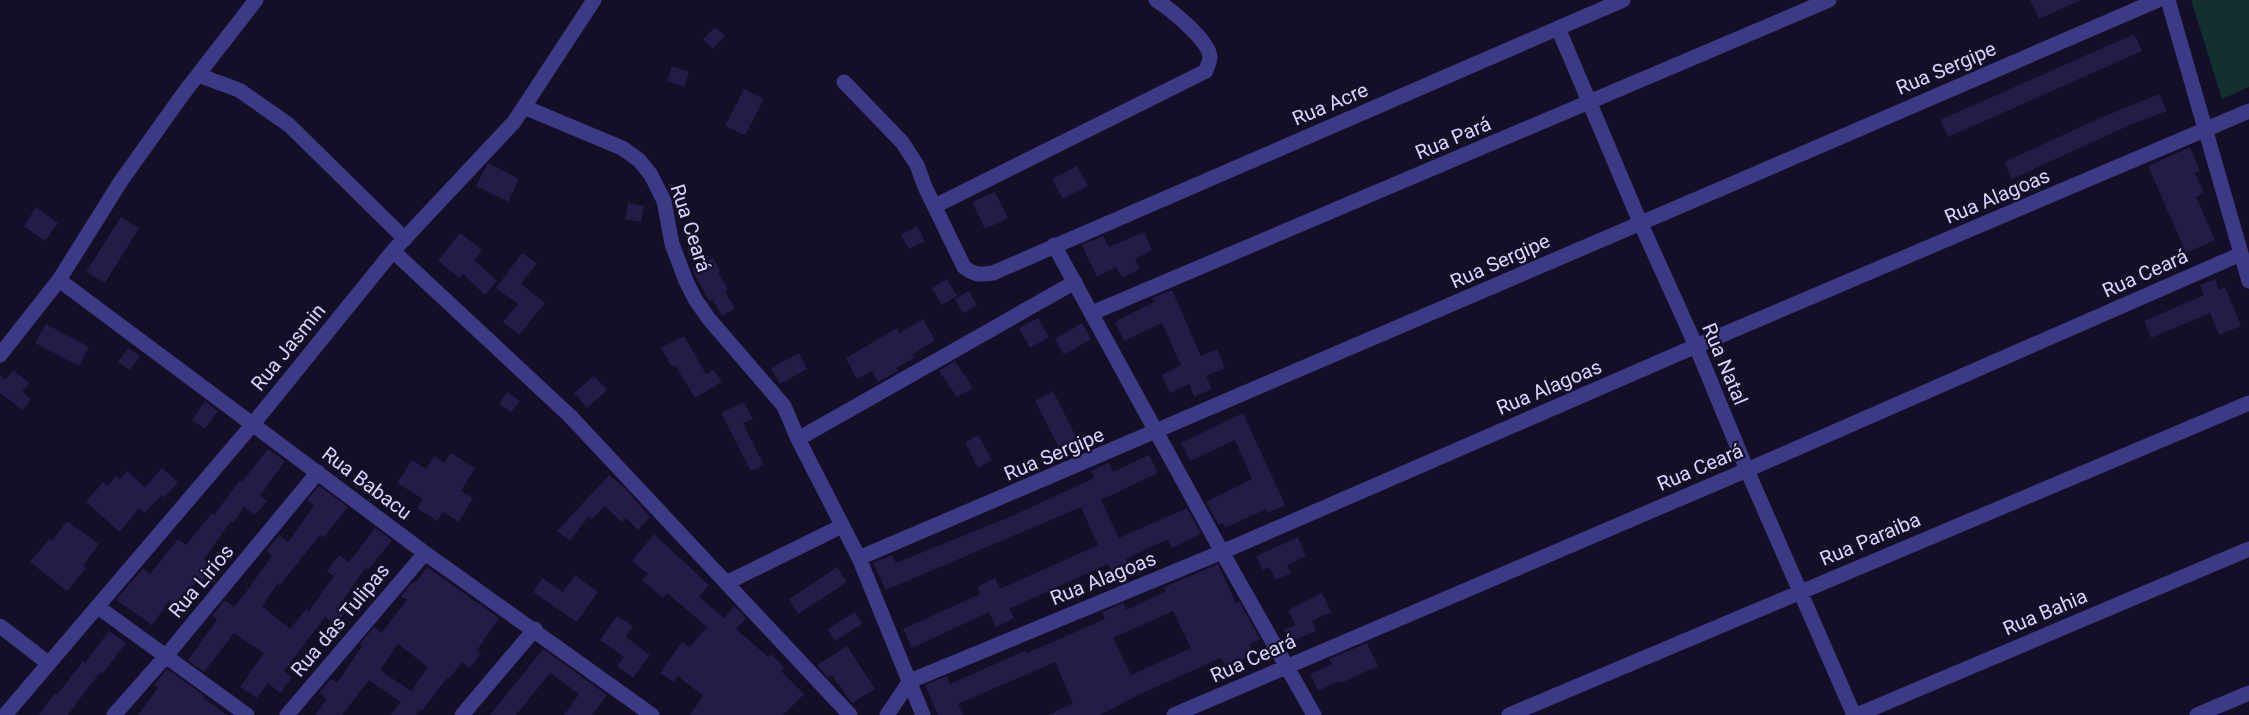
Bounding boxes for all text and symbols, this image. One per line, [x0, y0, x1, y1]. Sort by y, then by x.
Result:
street label: Rua Sergipe [1892, 36, 2000, 100]
street label: Rua Acre [1289, 77, 1371, 131]
street label: Rua Pará [1412, 111, 1494, 165]
street label: Rua Alagoas [1941, 163, 2053, 229]
street label: Rua Ceará [666, 181, 716, 275]
street label: Rua Sergipe [1447, 228, 1553, 294]
street label: Rua Ceará [2099, 244, 2191, 302]
street label: Rua Jasmin [246, 299, 330, 395]
street label: Rua Natal [1697, 319, 1753, 409]
street label: Rua Alagoas [1493, 354, 1605, 420]
street label: Rua Sergipe [1000, 422, 1108, 486]
street label: Rua Ceará [1653, 438, 1747, 496]
street label: Rua Babacu [317, 441, 417, 525]
street label: Rua Paraiba [1816, 507, 1924, 571]
street label: Rua Lirios [163, 540, 239, 622]
street label: Rua Alagoas [1047, 546, 1159, 610]
street label: Rua das Tulipas [286, 558, 394, 682]
street label: Rua Bahia [1999, 584, 2091, 640]
street label: Rua Ceará [1207, 629, 1299, 687]

